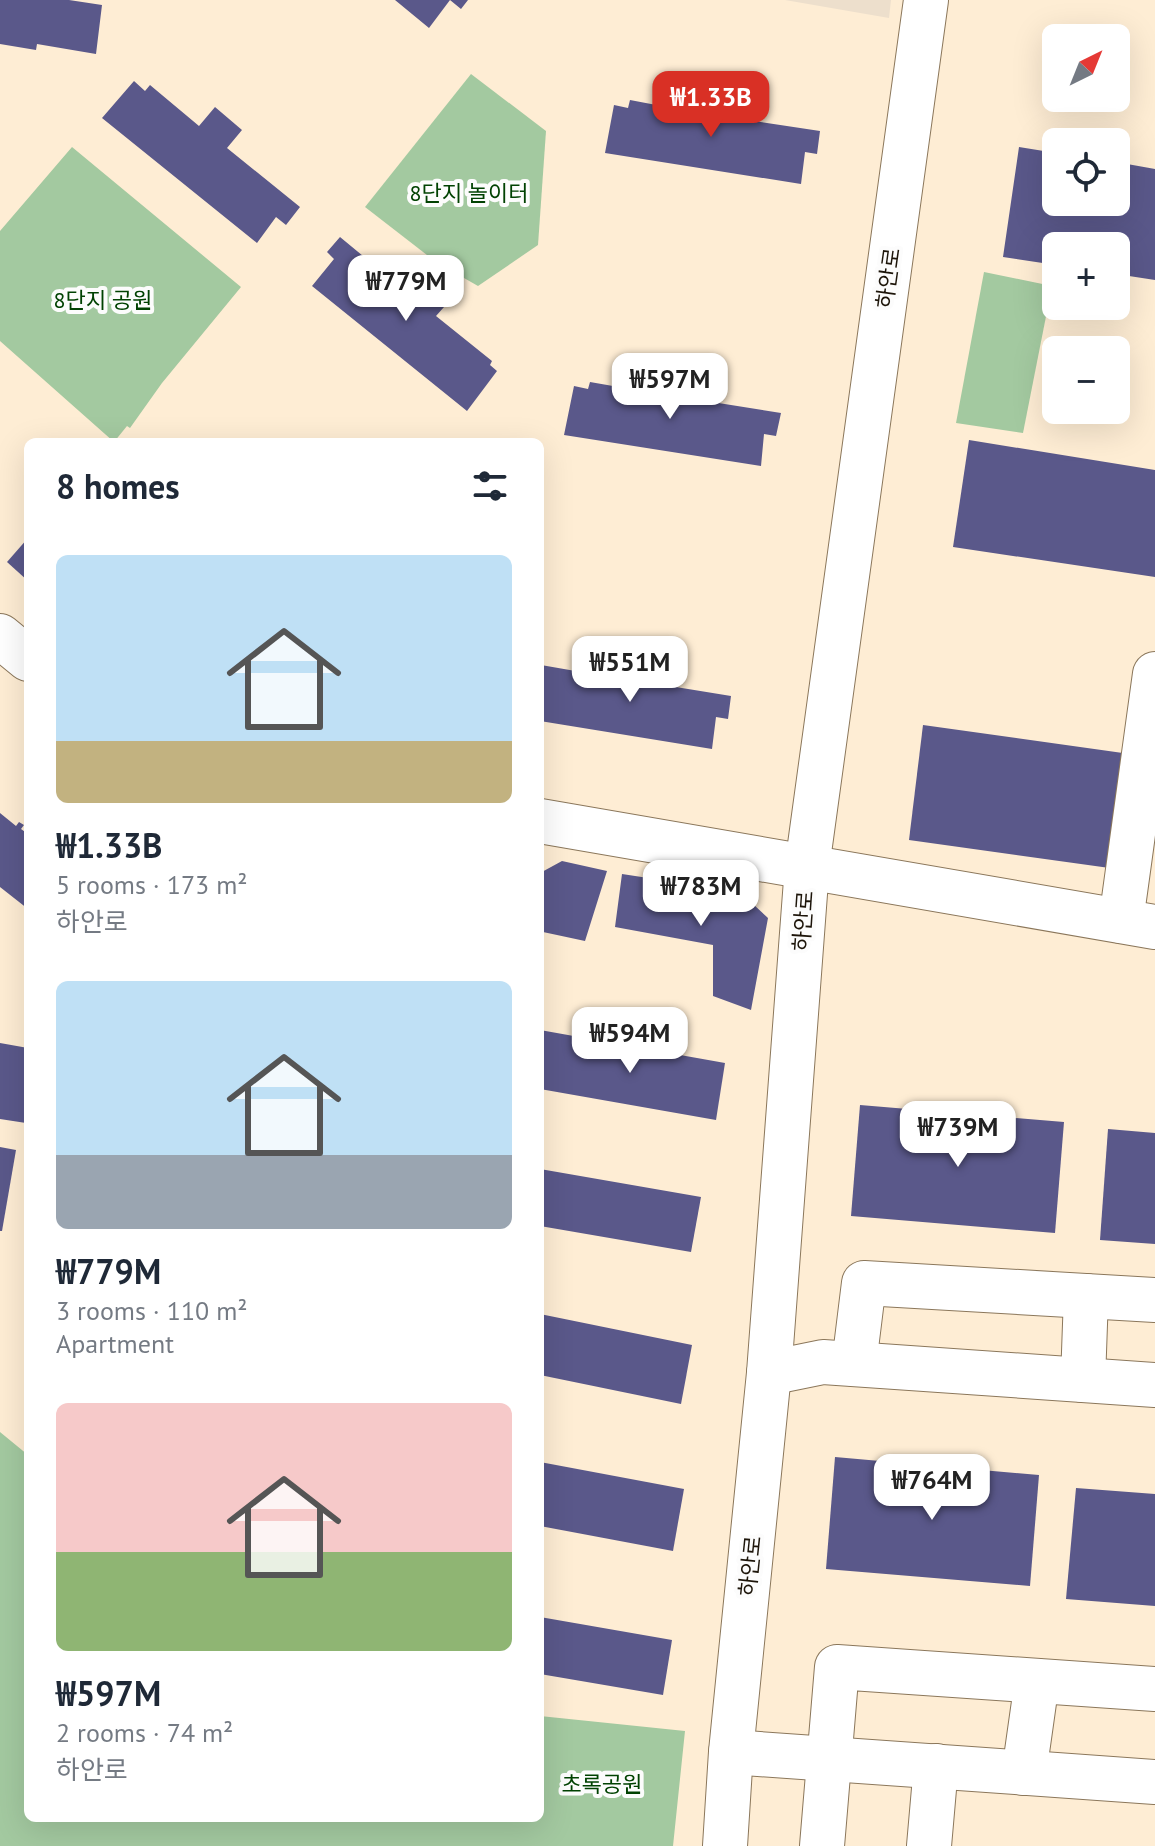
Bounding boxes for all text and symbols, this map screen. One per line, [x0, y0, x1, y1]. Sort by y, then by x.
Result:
north arrow [1042, 24, 1130, 112]
map controls [1042, 24, 1130, 424]
pin: ₩1.33B [646, 71, 776, 139]
text: ₩1.33B [670, 80, 752, 113]
button: locate [1042, 128, 1130, 216]
park label: 8단지 놀이터 [409, 179, 529, 207]
button: + [1042, 232, 1130, 320]
street label: 하안로 [870, 246, 906, 310]
pin: ₩779M [350, 255, 462, 323]
text: ₩779M [366, 264, 446, 297]
park label: 8단지 공원 [54, 286, 152, 314]
button: − [1042, 336, 1130, 424]
pin: ₩597M [614, 353, 726, 421]
text: ₩597M [630, 362, 710, 395]
text: 8 homes [56, 464, 180, 508]
icon: filters [468, 464, 512, 508]
icon: home [212, 607, 356, 751]
pin: ₩551M [574, 636, 686, 704]
text: ₩551M [590, 645, 670, 678]
text: ₩1.33B [56, 823, 162, 867]
pin: ₩783M [645, 860, 757, 928]
text: 5 rooms · 173 m² [56, 868, 248, 901]
text: ₩783M [661, 869, 741, 902]
street label: 하안로 [787, 890, 819, 952]
text: 하안로 [56, 905, 128, 938]
pin: ₩594M [574, 1007, 686, 1075]
text: ₩594M [590, 1016, 670, 1049]
icon: home [212, 1033, 356, 1177]
pin: ₩739M [902, 1101, 1014, 1169]
text: ₩739M [918, 1110, 998, 1143]
text: ₩779M [56, 1249, 161, 1293]
text: 3 rooms · 110 m² [56, 1294, 248, 1327]
text: Apartment [56, 1327, 174, 1360]
pin: ₩764M [876, 1454, 988, 1522]
icon: home [212, 1455, 356, 1599]
text: ₩764M [892, 1463, 972, 1496]
street label: 하안로 [733, 1534, 767, 1598]
text: ₩597M [56, 1671, 161, 1715]
text: 2 rooms · 74 m² [56, 1716, 233, 1749]
text: 하안로 [56, 1753, 128, 1786]
park label: 초록공원 [562, 1770, 642, 1798]

